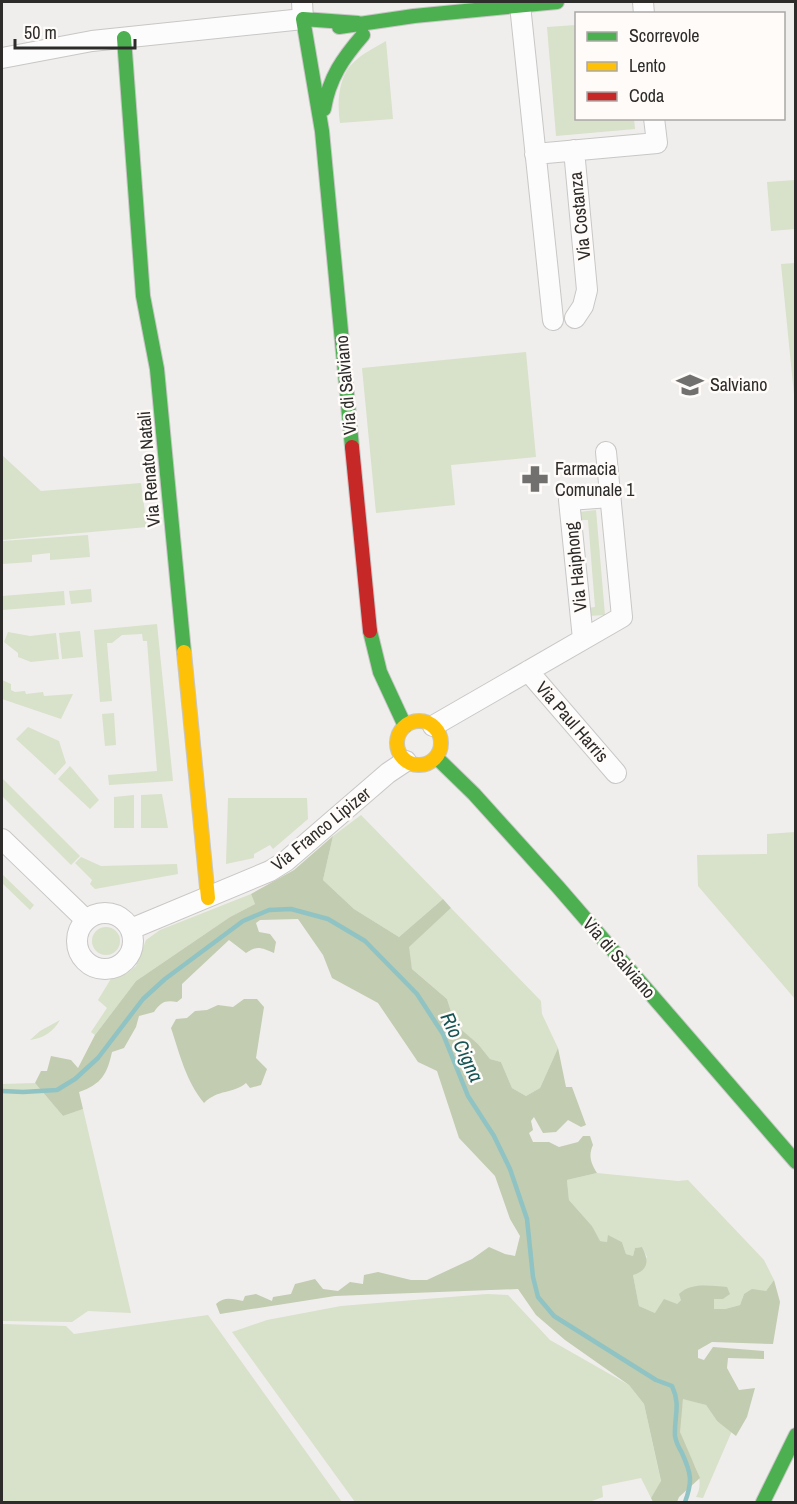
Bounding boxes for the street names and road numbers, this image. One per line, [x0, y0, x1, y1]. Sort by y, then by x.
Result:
street label: Via Costanza [562, 171, 597, 261]
street label: Via di Salviano [329, 334, 362, 436]
street label: Via Renato Natali [131, 410, 166, 528]
street label: Via Haiphong [558, 520, 593, 613]
street label: Via Paul Harris [530, 676, 615, 768]
street label: Via Franco Lipizer [266, 781, 376, 876]
street label: Via di Salviano [577, 912, 662, 1004]

